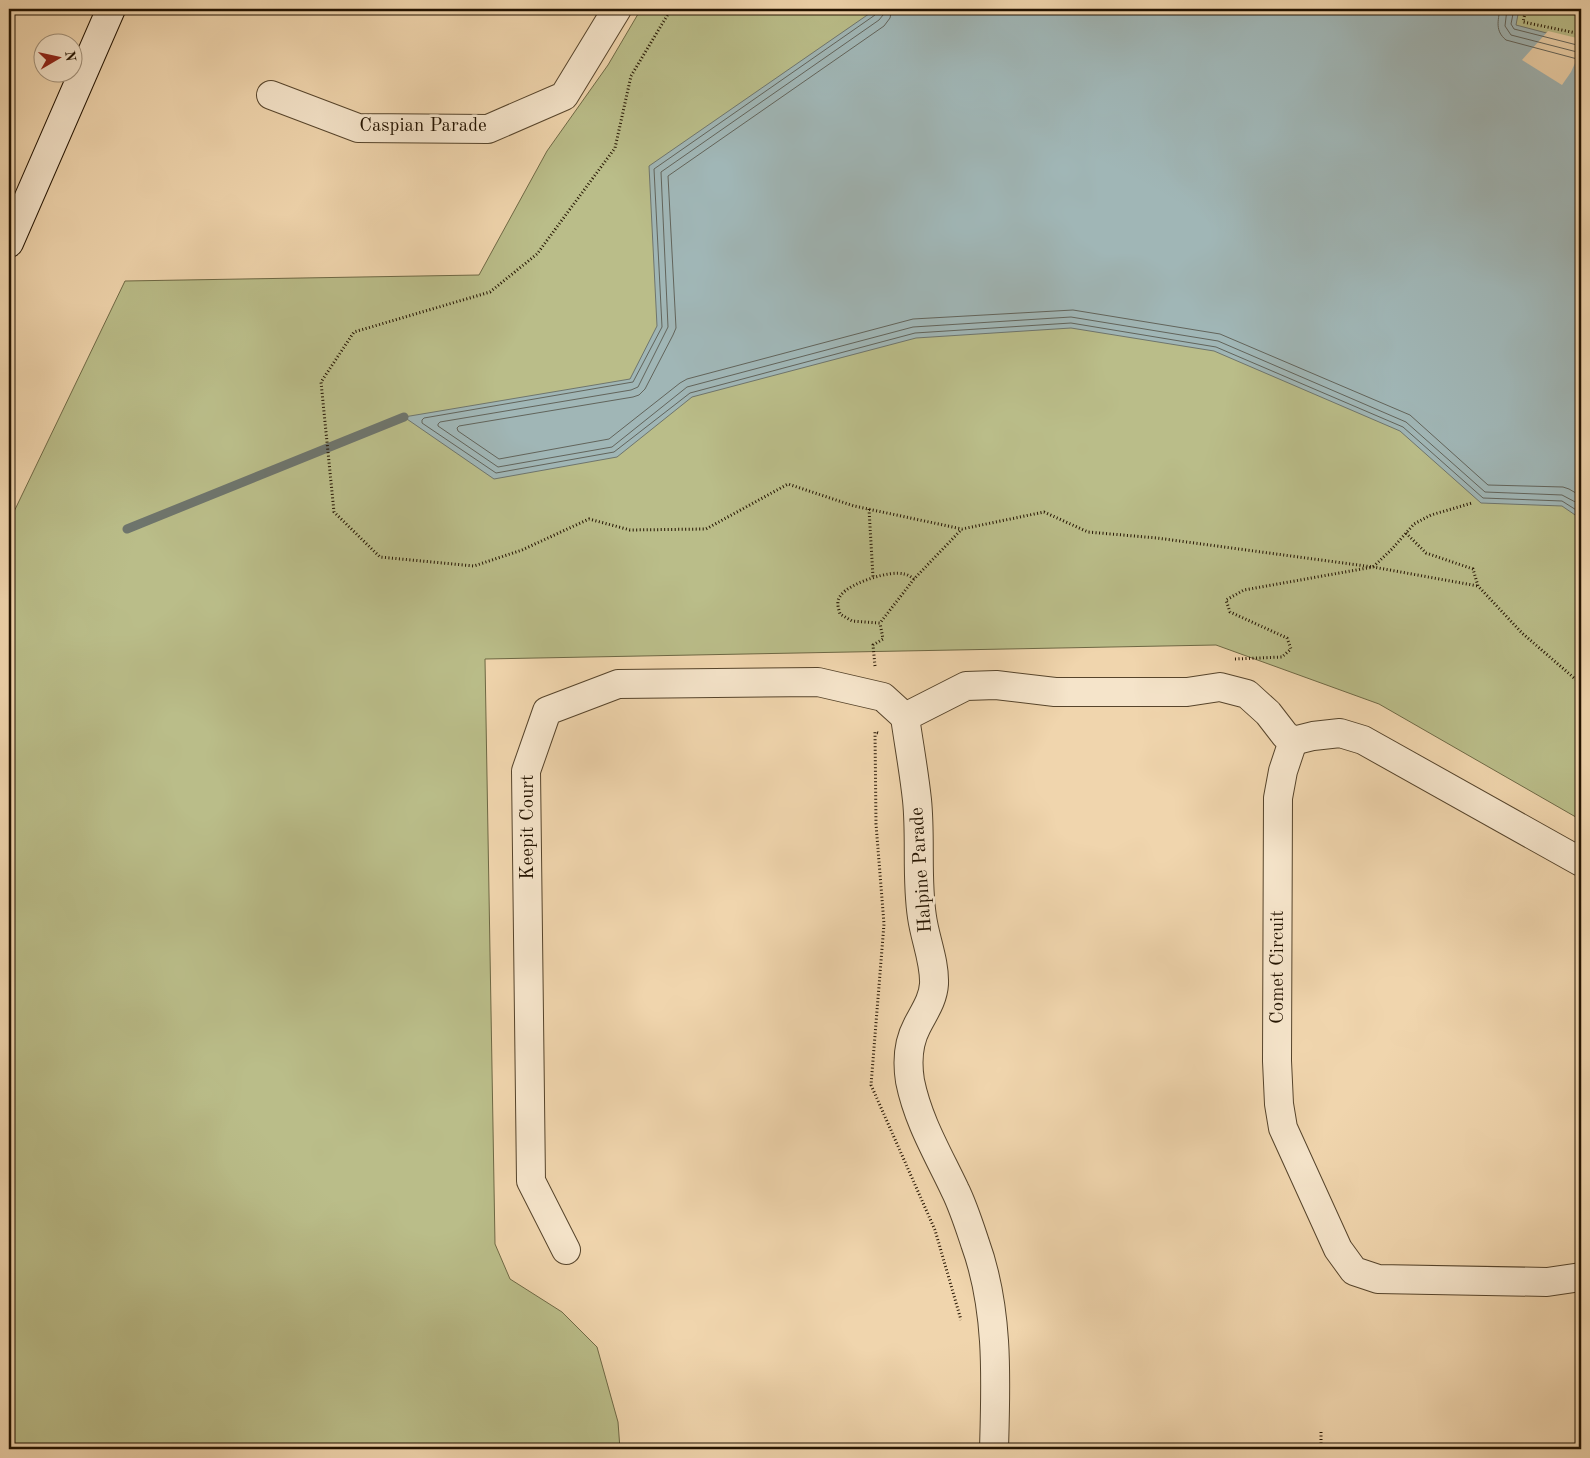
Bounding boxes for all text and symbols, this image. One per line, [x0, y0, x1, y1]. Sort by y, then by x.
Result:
north arrow [32, 32, 82, 82]
text: N [62, 50, 78, 63]
street label: Caspian Parade [359, 117, 487, 136]
street label: Keepit Court [519, 774, 538, 880]
street label: Halpine Parade [908, 806, 936, 934]
street label: Comet Circuit [1269, 910, 1288, 1024]

